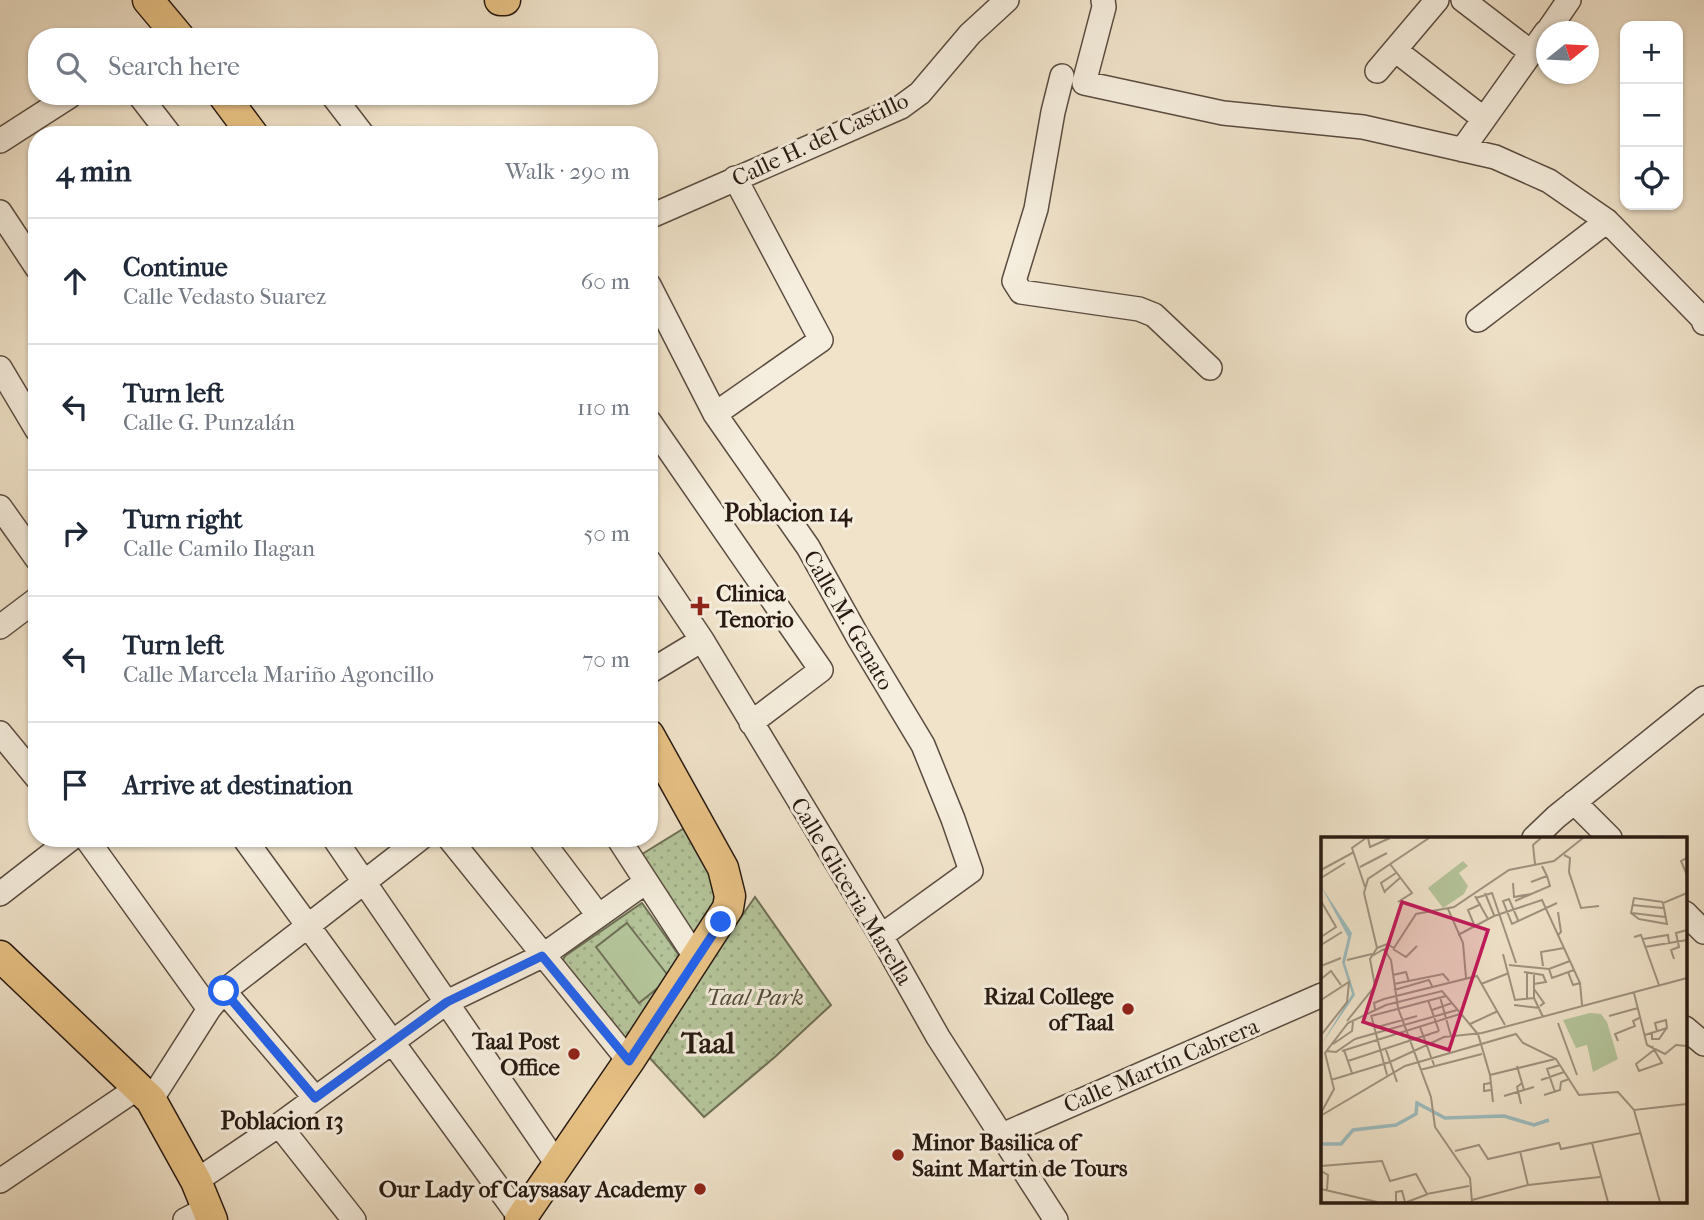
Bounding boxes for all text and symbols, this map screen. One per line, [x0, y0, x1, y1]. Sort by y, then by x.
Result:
north arrow [1536, 21, 1599, 84]
map controls [1620, 21, 1683, 210]
button: + [1620, 21, 1683, 84]
search box [28, 28, 658, 105]
icon: search [52, 48, 90, 86]
text: Search here [108, 51, 240, 82]
button: − [1620, 84, 1683, 147]
street label: Calle H. del Castillo [728, 87, 913, 192]
button: locate [1620, 147, 1683, 210]
text: 4 min [56, 154, 131, 189]
text: Walk · 290 m [505, 158, 630, 185]
text: Continue [123, 252, 228, 283]
icon: ahead [56, 262, 94, 300]
text: 60 m [581, 268, 630, 295]
text: Calle Vedasto Suarez [123, 283, 326, 310]
text: Turn left [123, 378, 224, 409]
icon: left [56, 388, 94, 426]
text: 110 m [577, 394, 630, 421]
text: Calle G. Punzalán [123, 409, 295, 436]
district label: Poblacion 14 [724, 499, 854, 528]
text: Turn right [123, 504, 243, 535]
icon: right [56, 514, 94, 552]
text: 50 m [583, 520, 630, 547]
text: Calle Camilo Ilagan [123, 535, 315, 562]
street label: Calle M. Genato [798, 546, 899, 695]
place label: Clinica Tenorio [715, 580, 794, 633]
marker: Clinica Tenorio [690, 596, 710, 616]
text: Turn left [123, 630, 224, 661]
icon: left [56, 640, 94, 678]
text: 70 m [582, 646, 630, 673]
text: Calle Marcela Mariño Agoncillo [123, 661, 434, 688]
icon: arrive [56, 766, 94, 804]
text: Arrive at destination [123, 770, 353, 801]
street label: Calle Gliceria Marella [785, 793, 918, 990]
inset map [1321, 837, 1686, 1202]
route end [705, 906, 736, 937]
route start [208, 975, 239, 1006]
place label: Rizal College of Taal [984, 983, 1115, 1036]
park label: Taal Park [706, 984, 804, 1011]
marker: Rizal College of Taal [1120, 1001, 1136, 1017]
street label: Calle Martín Cabrera [1060, 1012, 1263, 1119]
district label: Taal [680, 1026, 736, 1061]
place label: Taal Post Office [471, 1028, 561, 1081]
marker: Taal Post Office [566, 1046, 582, 1062]
district label: Poblacion 13 [220, 1107, 344, 1135]
place label: Minor Basilica of Saint Martin de Tours [912, 1129, 1128, 1182]
marker: Minor Basilica of Saint Martin de Tours [890, 1147, 906, 1163]
place label: Our Lady of Caysasay Academy [379, 1176, 688, 1203]
marker: Our Lady of Caysasay Academy [692, 1181, 708, 1197]

